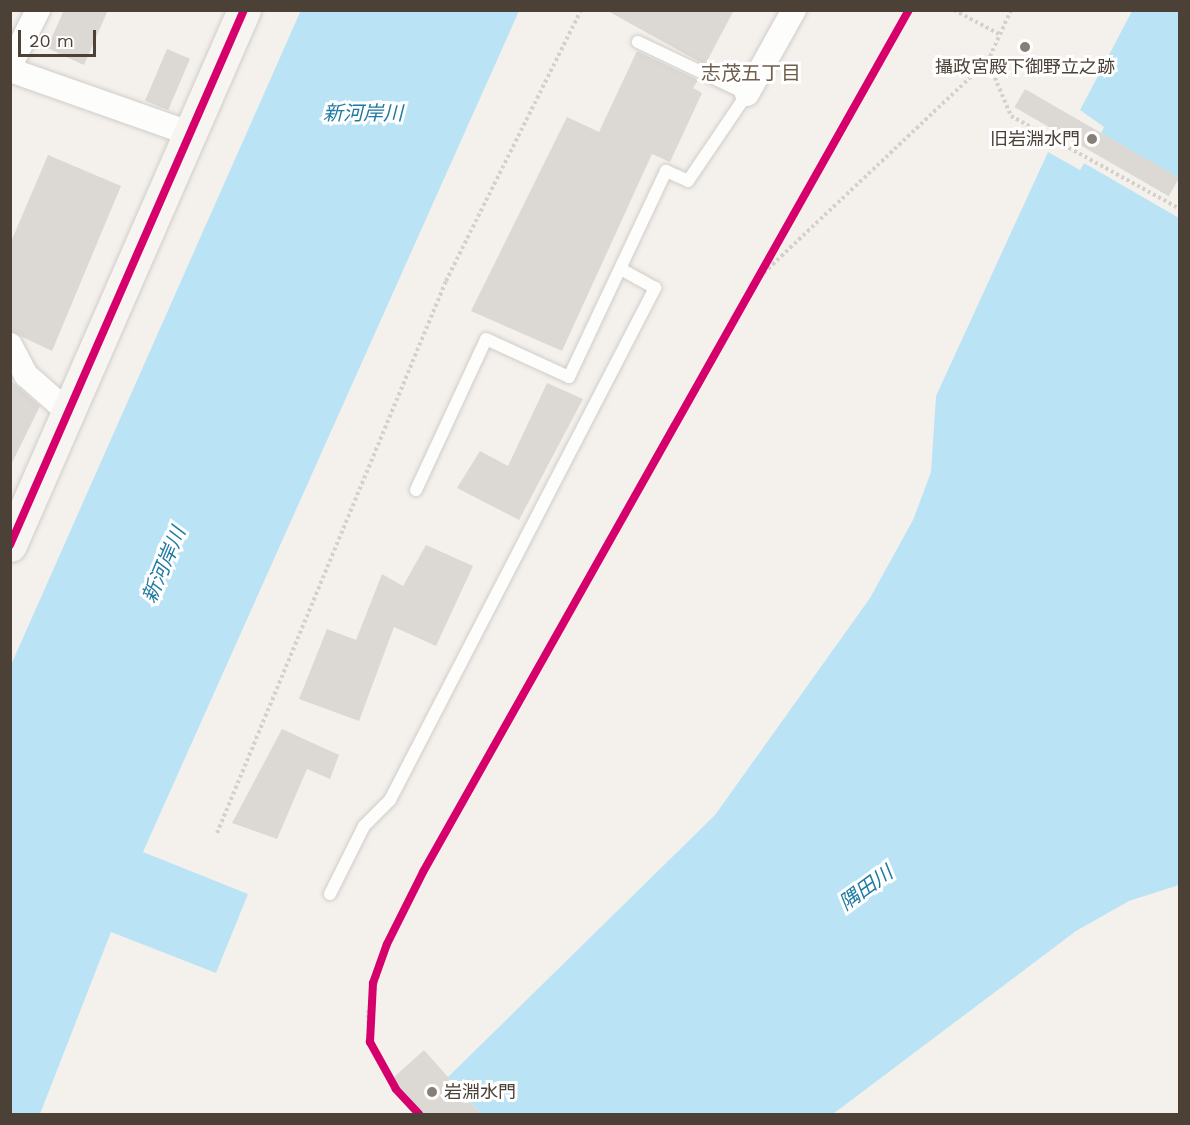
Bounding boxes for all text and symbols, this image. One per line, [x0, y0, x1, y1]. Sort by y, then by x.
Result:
scale bar [21, 18, 99, 56]
text: 20 m [29, 30, 74, 51]
marker: 攝政宮殿下御野立之跡 [1018, 40, 1032, 54]
place label: 攝政宮殿下御野立之跡 [935, 56, 1115, 78]
district label: 志茂五丁目 [701, 61, 801, 85]
water label: 新河岸川 [323, 101, 403, 125]
place label: 旧岩淵水門 [990, 128, 1080, 150]
marker: 旧岩淵水門 [1085, 132, 1099, 146]
water label: 新河岸川 [137, 523, 191, 607]
water label: 隅田川 [835, 861, 897, 915]
place label: 岩淵水門 [444, 1081, 516, 1103]
marker: 岩淵水門 [425, 1085, 439, 1099]

